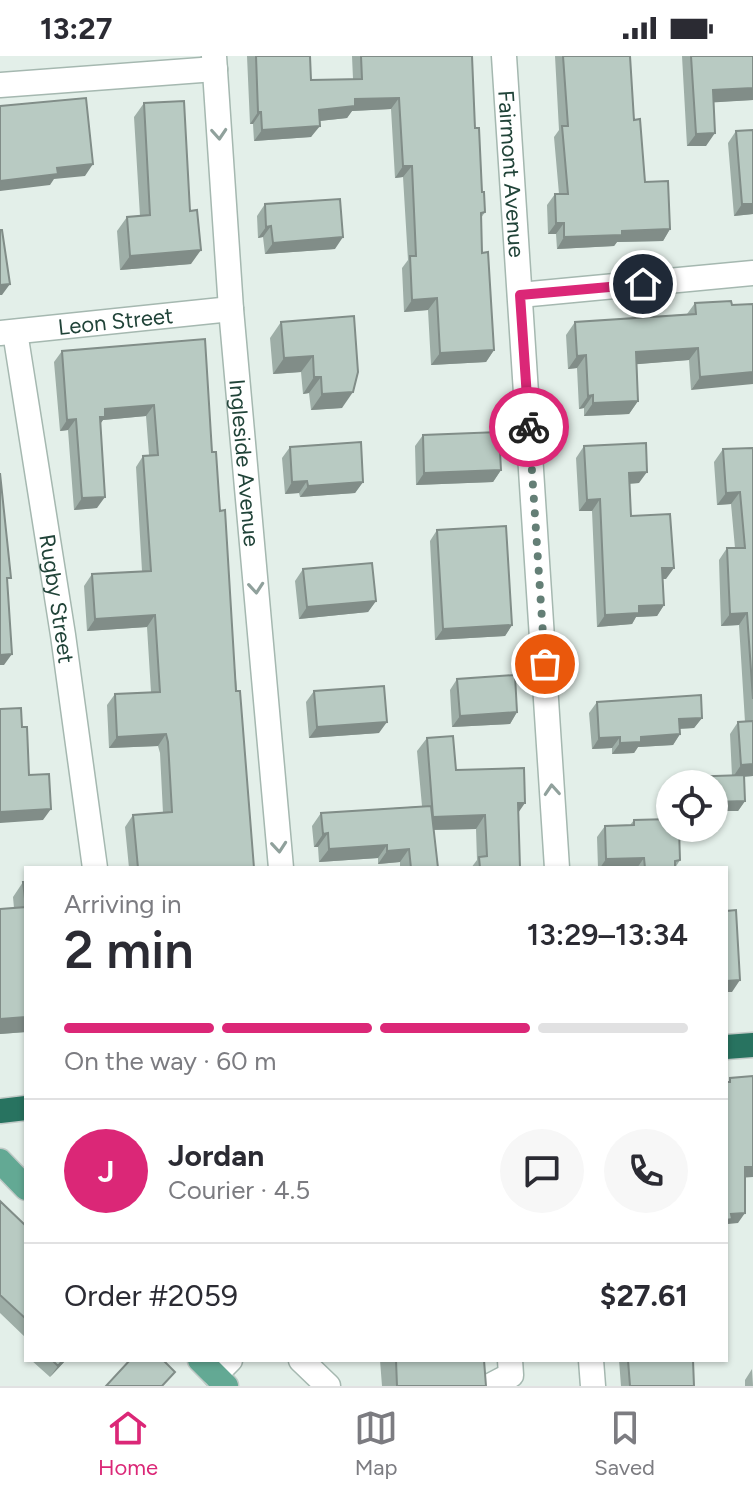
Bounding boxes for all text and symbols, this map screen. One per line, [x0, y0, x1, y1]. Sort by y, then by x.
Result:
text: 13:27 [40, 10, 112, 47]
street label: Fairmont Avenue [493, 89, 531, 258]
one-way arrow [210, 128, 227, 141]
pin [609, 250, 677, 318]
icon: home [621, 262, 665, 306]
street label: Leon Street [56, 302, 174, 340]
street label: Ingleside Avenue [224, 378, 266, 548]
courier [489, 387, 569, 467]
icon: bike [507, 405, 551, 449]
street label: Rugby Street [34, 532, 80, 665]
one-way arrow [247, 582, 264, 595]
pin [511, 630, 579, 698]
icon: bag [523, 642, 567, 686]
map controls [656, 770, 728, 842]
button: locate [656, 770, 728, 842]
one-way arrow [544, 783, 561, 796]
one-way arrow [271, 841, 288, 854]
text: Arriving in [64, 888, 182, 920]
text: 13:29–13:34 [527, 916, 688, 953]
text: 2 min [64, 919, 193, 981]
text: On the way · 60 m [64, 1045, 276, 1077]
button: chat [500, 1129, 584, 1213]
button: phone [604, 1129, 688, 1213]
text: Jordan [168, 1137, 264, 1174]
text: J [98, 1153, 114, 1190]
text: Courier · 4.5 [168, 1174, 310, 1206]
text: Order #2059 [64, 1277, 238, 1314]
text: $27.61 [600, 1277, 688, 1314]
tab: Home [98, 1406, 158, 1481]
tab: Map [354, 1406, 398, 1481]
tab: Saved [594, 1406, 655, 1481]

